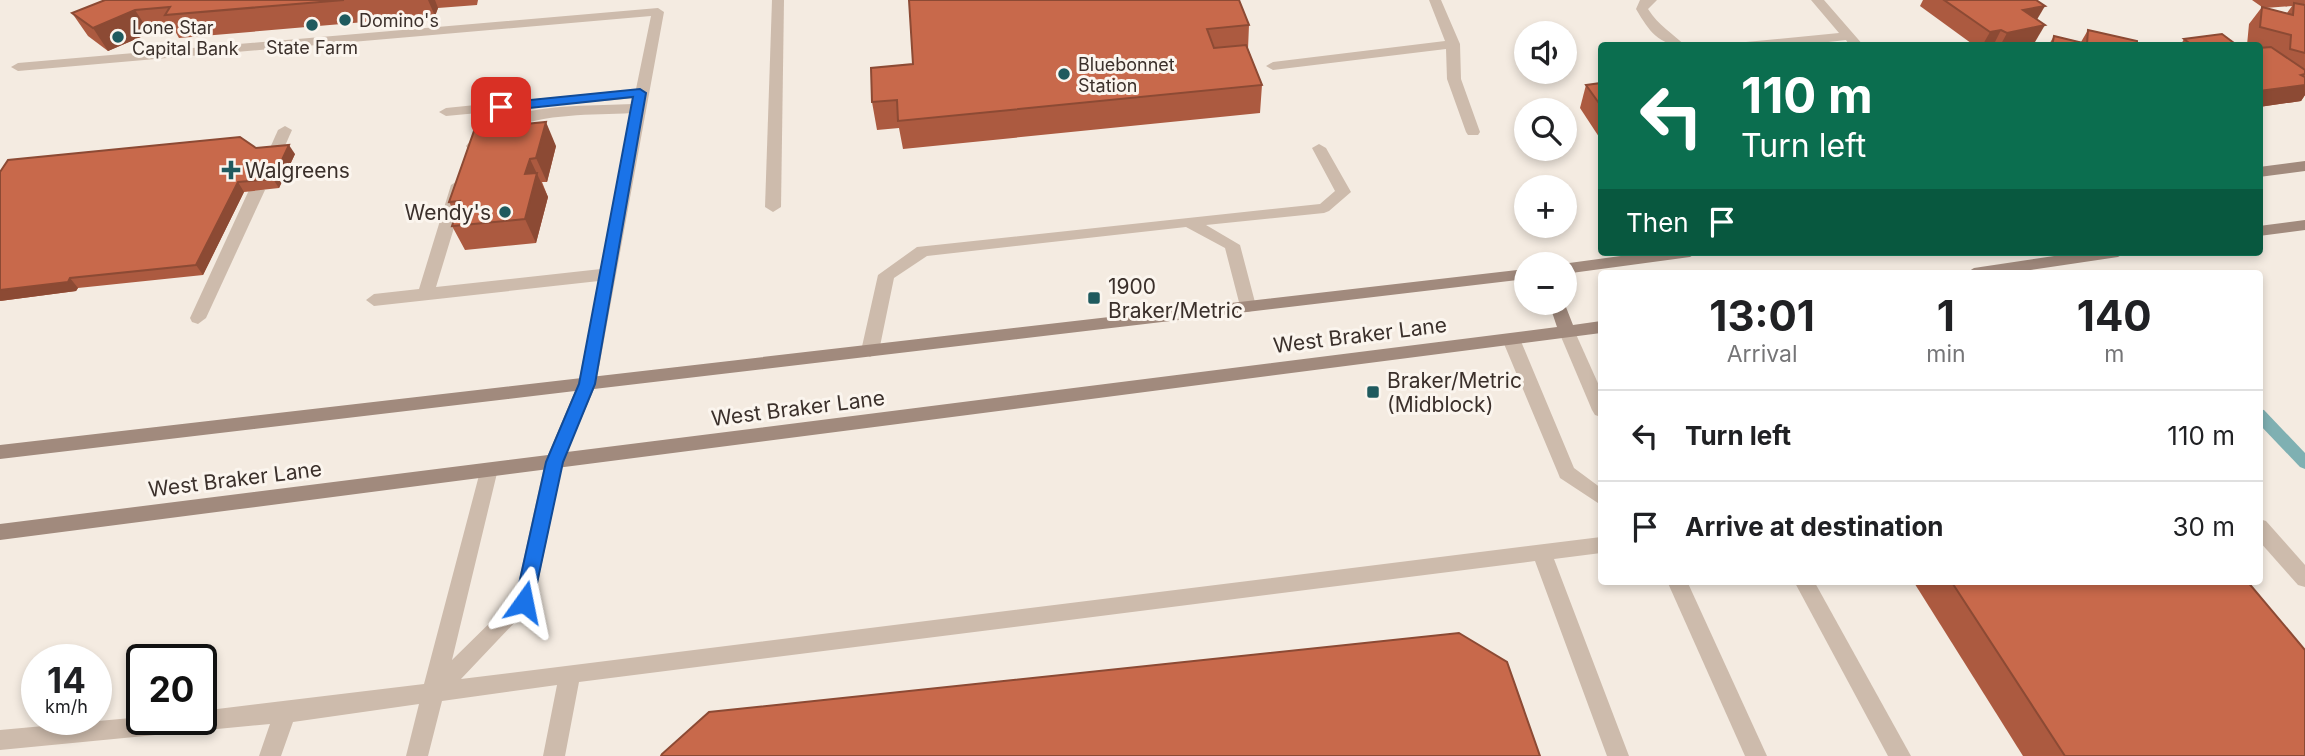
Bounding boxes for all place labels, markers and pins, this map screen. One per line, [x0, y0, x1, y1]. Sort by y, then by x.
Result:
place label: Domino's [359, 10, 439, 31]
marker: Domino's [337, 12, 353, 28]
place label: Lone Star Capital Bank [132, 17, 239, 59]
marker: State Farm [304, 17, 320, 33]
marker: Lone Star Capital Bank [110, 29, 126, 45]
place label: State Farm [266, 37, 358, 58]
place label: Bluebonnet Station [1078, 54, 1175, 96]
marker: Bluebonnet Station [1056, 66, 1072, 82]
pin [471, 77, 531, 137]
place label: Walgreens [245, 158, 350, 183]
marker: Walgreens [223, 162, 239, 178]
place label: Wendy's [405, 200, 491, 225]
marker: Wendy's [497, 204, 513, 220]
place label: 1900 Braker/Metric [1108, 274, 1243, 323]
marker: 1900 Braker/Metric [1086, 290, 1102, 306]
place label: Braker/Metric (Midblock) [1387, 368, 1522, 417]
marker: Braker/Metric (Midblock) [1365, 384, 1381, 400]

